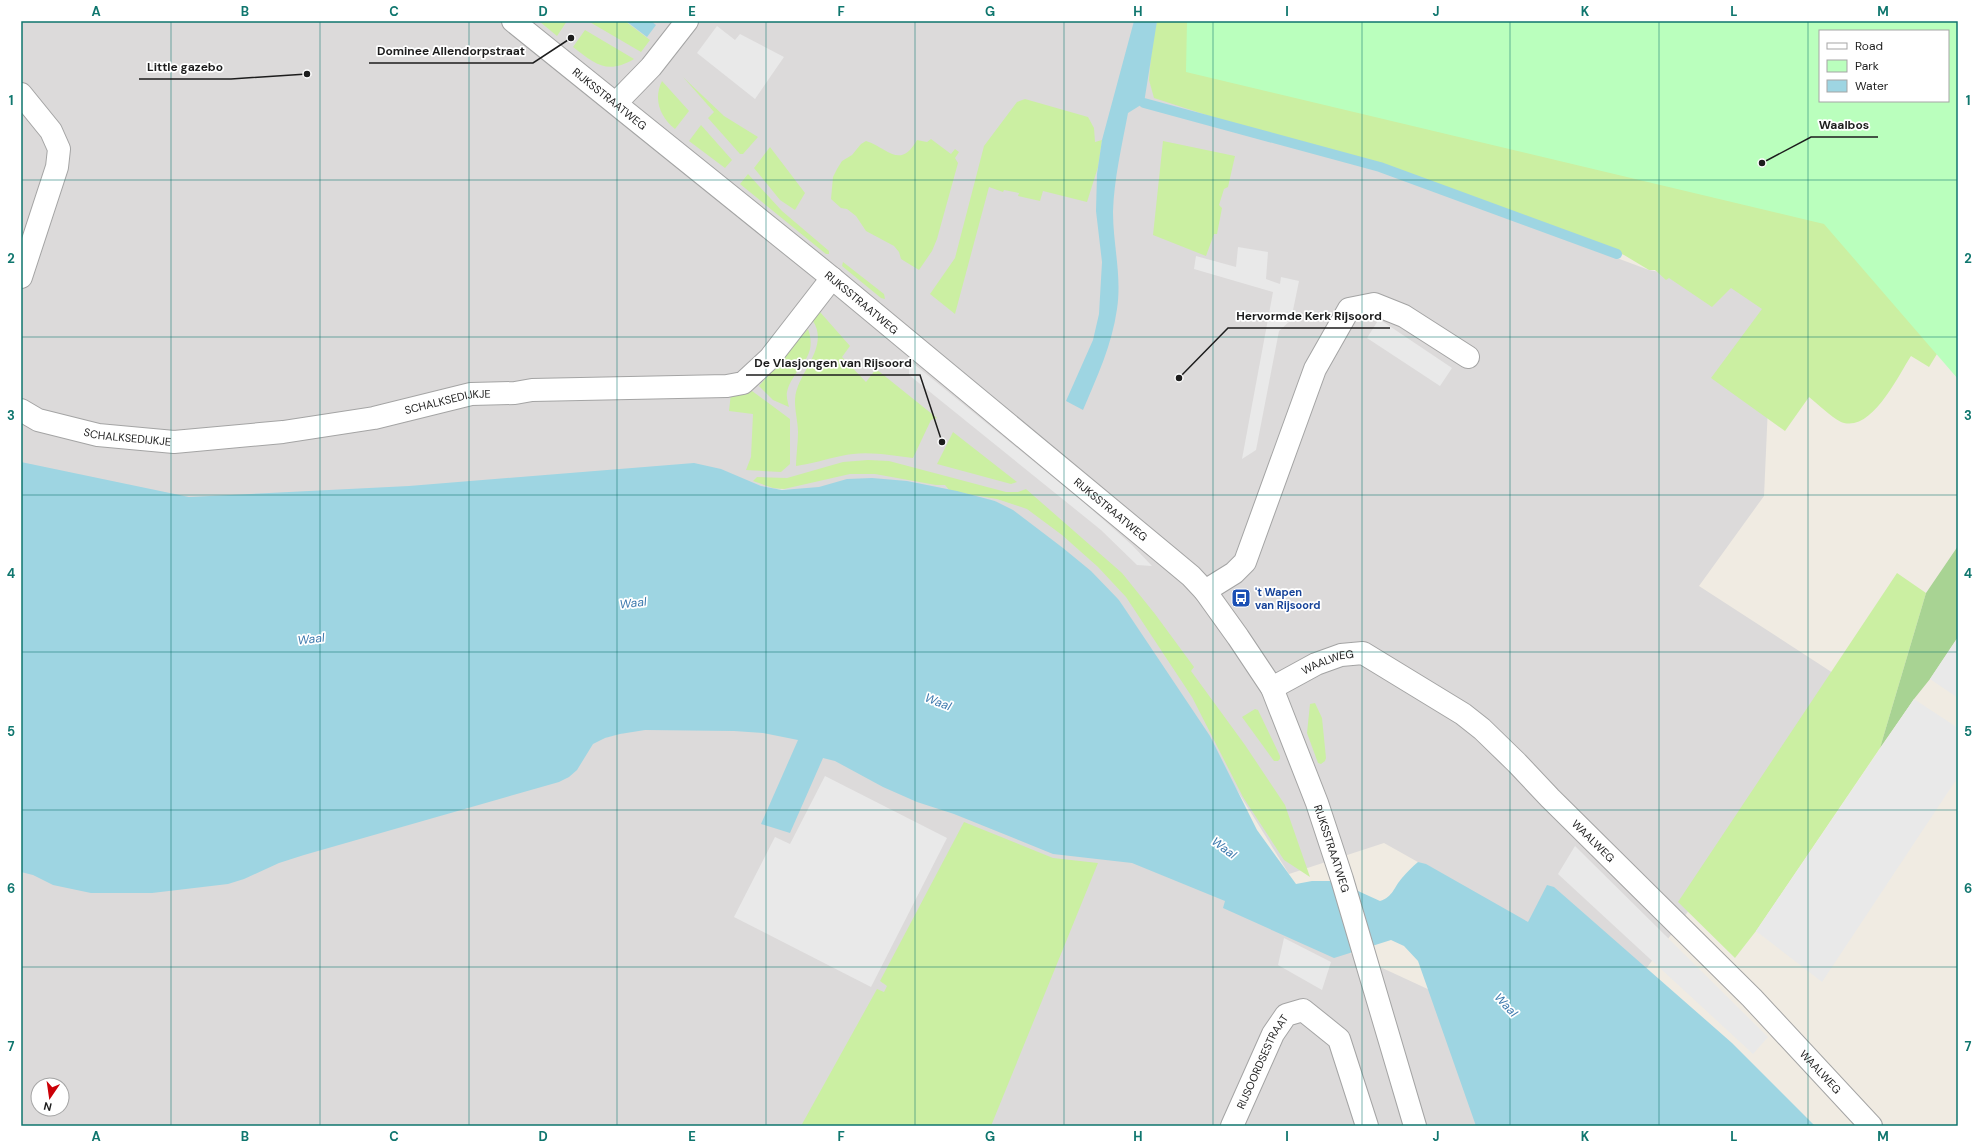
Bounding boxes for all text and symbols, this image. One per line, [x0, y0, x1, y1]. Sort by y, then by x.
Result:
text: A [91, 3, 101, 20]
text: B [241, 3, 249, 20]
text: C [389, 3, 399, 20]
text: D [538, 3, 548, 20]
text: E [688, 3, 696, 20]
text: F [837, 3, 845, 20]
text: G [985, 3, 995, 20]
text: H [1133, 3, 1143, 20]
text: I [1285, 3, 1289, 20]
text: J [1432, 3, 1440, 20]
text: K [1581, 3, 1590, 20]
text: L [1730, 3, 1738, 20]
text: M [1877, 3, 1889, 20]
legend [1819, 30, 1949, 102]
text: Road [1855, 38, 1883, 54]
callout: Dominee Allendorpstraat [369, 39, 533, 63]
text: Dominee Allendorpstraat [377, 43, 525, 59]
callout: Little gazebo [139, 55, 231, 79]
text: Park [1855, 58, 1879, 74]
text: Little gazebo [147, 59, 223, 75]
street label: RIJKSSTRAATWEG [570, 65, 650, 133]
text: Water [1855, 78, 1889, 94]
text: 1 [9, 92, 13, 109]
text: 1 [1966, 92, 1970, 109]
callout: Waalbos [1811, 113, 1878, 137]
text: Waalbos [1819, 117, 1869, 133]
text: 2 [7, 250, 15, 267]
text: 2 [1964, 250, 1972, 267]
street label: RIJKSSTRAATWEG [822, 268, 901, 337]
callout: Hervormde Kerk Rijsoord [1228, 304, 1390, 328]
text: Hervormde Kerk Rijsoord [1236, 308, 1382, 324]
callout: De Vlasjongen van Rijsoord [746, 351, 920, 375]
text: De Vlasjongen van Rijsoord [754, 355, 912, 371]
street label: SCHALKSEDIJKJE [403, 387, 491, 417]
text: 3 [7, 407, 15, 424]
text: 3 [1964, 407, 1972, 424]
street label: SCHALKSEDIJKJE [82, 425, 172, 449]
street label: RIJKSSTRAATWEG [1071, 475, 1151, 544]
text: 4 [7, 565, 15, 582]
text: 4 [1964, 565, 1972, 582]
place label: 't Wapen van Rijsoord [1255, 585, 1321, 612]
bus stop icon: 't Wapen van Rijsoord [1230, 587, 1252, 609]
water label: Waal [619, 594, 648, 612]
water label: Waal [297, 630, 326, 648]
street label: WAALWEG [1299, 647, 1354, 678]
water label: Waal [922, 690, 954, 714]
text: 5 [7, 723, 15, 740]
text: 5 [1964, 723, 1972, 740]
street label: RIJKSSTRAATWEG [1311, 803, 1353, 894]
street label: WAALWEG [1569, 817, 1618, 865]
water label: Waal [1208, 833, 1240, 863]
text: 6 [7, 880, 15, 897]
text: 6 [1964, 880, 1972, 897]
water label: Waal [1491, 990, 1521, 1021]
street label: RIJSOORDSESTRAAT [1233, 1012, 1291, 1111]
text: 7 [8, 1038, 15, 1055]
text: 7 [1965, 1038, 1972, 1055]
street label: WAALWEG [1797, 1047, 1844, 1097]
north arrow [30, 1077, 70, 1117]
text: N [42, 1099, 53, 1114]
text: A [91, 1128, 101, 1145]
text: B [241, 1128, 249, 1145]
text: C [389, 1128, 399, 1145]
text: D [538, 1128, 548, 1145]
text: E [688, 1128, 696, 1145]
text: F [837, 1128, 845, 1145]
text: G [985, 1128, 995, 1145]
text: H [1133, 1128, 1143, 1145]
text: I [1285, 1128, 1289, 1145]
text: J [1432, 1128, 1440, 1145]
text: K [1581, 1128, 1590, 1145]
text: L [1730, 1128, 1738, 1145]
text: M [1877, 1128, 1889, 1145]

